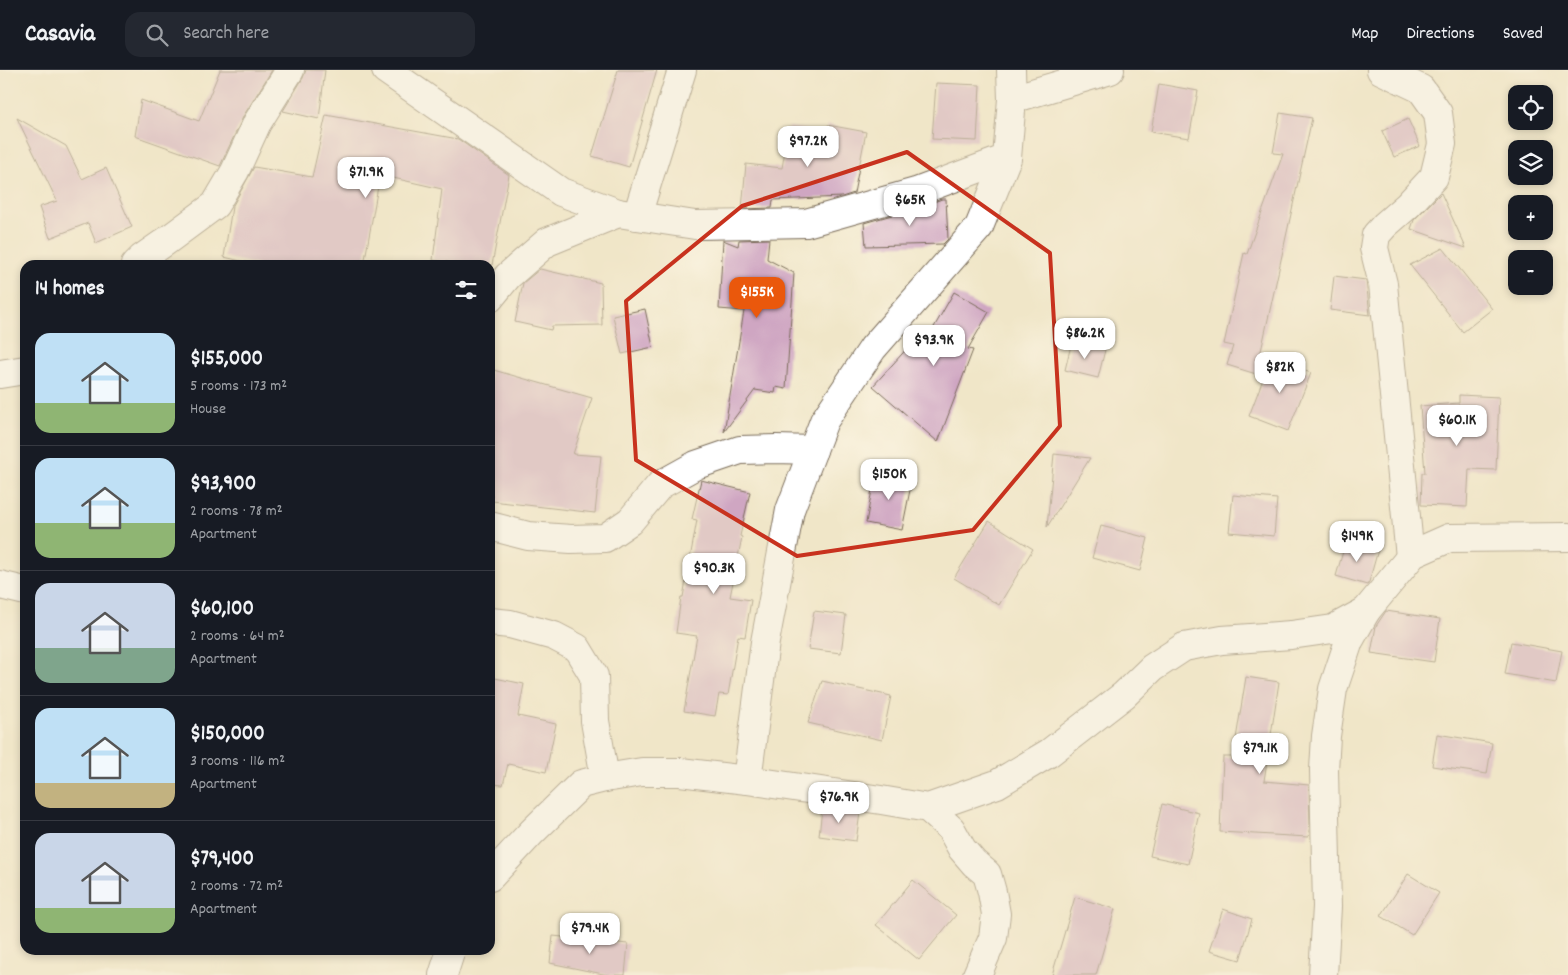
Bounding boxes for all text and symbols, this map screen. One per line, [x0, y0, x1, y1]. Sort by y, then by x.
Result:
search box [125, 12, 475, 57]
text: Casavia [25, 18, 95, 52]
icon: search [143, 21, 171, 49]
text: Search here [183, 21, 269, 48]
text: Map [1351, 22, 1378, 47]
text: Directions [1406, 22, 1475, 47]
text: Saved [1503, 22, 1543, 47]
map controls [1508, 85, 1553, 295]
button: locate [1508, 85, 1553, 130]
pin: $97.2K [767, 126, 849, 168]
text: $97.2K [789, 130, 827, 153]
button: layers [1508, 140, 1553, 185]
pin: $71.9K [325, 156, 407, 199]
text: $71.9K [348, 161, 384, 184]
pin: $65K [880, 184, 940, 227]
text: $65K [895, 189, 925, 212]
button: + [1508, 195, 1553, 240]
button: − [1508, 250, 1553, 295]
text: 14 homes [35, 275, 105, 305]
icon: filters [452, 276, 480, 304]
pin: $155K [722, 276, 792, 319]
text: $155K [740, 281, 774, 304]
pin: $86.2K [1044, 318, 1126, 360]
text: $86.2K [1065, 322, 1105, 345]
pin: $93.9K [893, 324, 975, 367]
text: $93.9K [914, 329, 954, 352]
text: $155,000 [190, 345, 263, 375]
pin: $82K [1250, 352, 1310, 394]
icon: home [75, 353, 135, 413]
text: $82K [1266, 356, 1294, 379]
text: 5 rooms · 173 m² [190, 375, 287, 398]
text: House [190, 398, 226, 421]
pin: $60.1K [1416, 404, 1498, 447]
text: $60.1K [1438, 409, 1476, 432]
pin: $150K [854, 458, 924, 501]
text: $150K [871, 463, 907, 486]
text: $93,900 [190, 470, 256, 500]
icon: home [75, 478, 135, 538]
text: 2 rooms · 78 m² [190, 500, 283, 523]
pin: $149K [1322, 520, 1392, 563]
text: Apartment [190, 523, 257, 546]
text: $149K [1341, 525, 1373, 548]
pin: $90.3K [673, 552, 755, 595]
text: $90.3K [693, 557, 735, 580]
text: $60,100 [190, 595, 254, 625]
icon: home [75, 603, 135, 663]
text: 2 rooms · 64 m² [190, 625, 285, 648]
text: Apartment [190, 648, 257, 671]
text: $150,000 [190, 720, 265, 750]
icon: home [75, 728, 135, 788]
pin: $79.1K [1219, 732, 1301, 775]
text: $79.1K [1242, 737, 1278, 760]
text: 3 rooms · 116 m² [190, 750, 285, 773]
text: Apartment [190, 773, 257, 796]
pin: $76.9K [798, 782, 880, 824]
text: $76.9K [819, 786, 859, 809]
text: $79,400 [190, 845, 254, 875]
icon: home [75, 853, 135, 913]
text: 2 rooms · 72 m² [190, 875, 283, 898]
text: Apartment [190, 898, 257, 921]
pin: $79.4K [549, 912, 631, 955]
text: $79.4K [571, 917, 609, 940]

